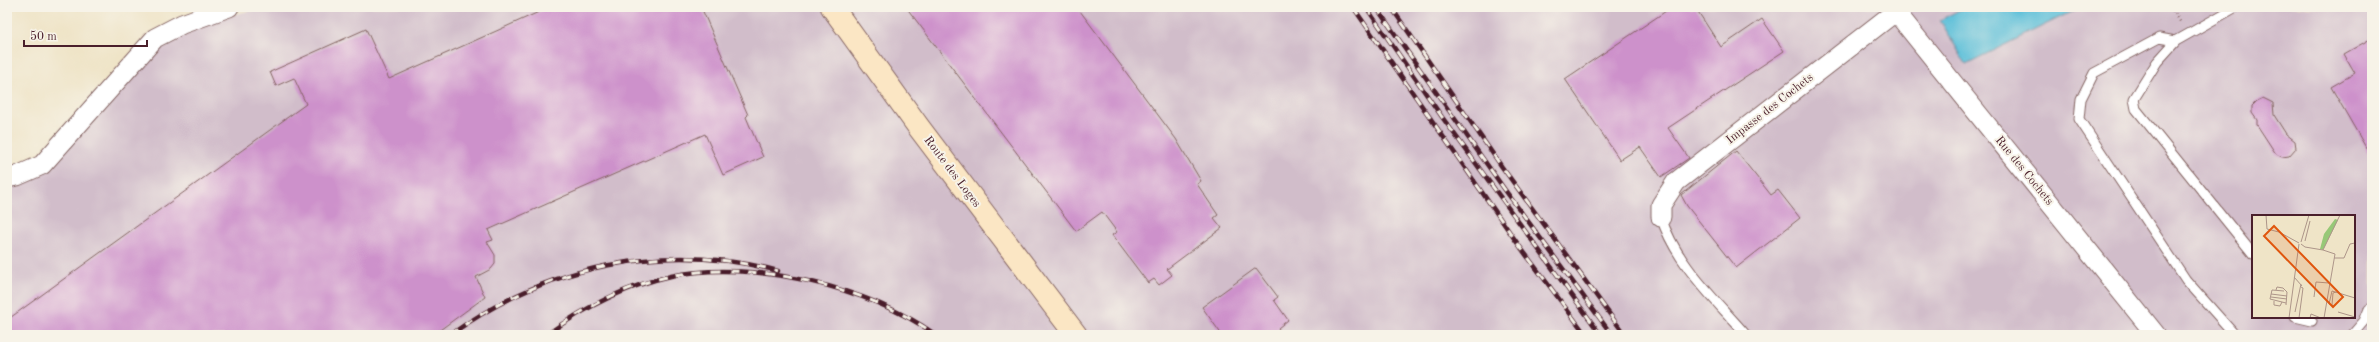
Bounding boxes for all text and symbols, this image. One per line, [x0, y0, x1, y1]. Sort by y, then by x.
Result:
scale bar [24, 22, 147, 48]
text: 50 m [30, 30, 57, 43]
street label: Impasse des Cochets [1724, 71, 1816, 147]
street label: Route des Loges [921, 134, 983, 210]
street label: Rue des Cochets [1993, 134, 2055, 208]
inset map [2252, 215, 2355, 318]

